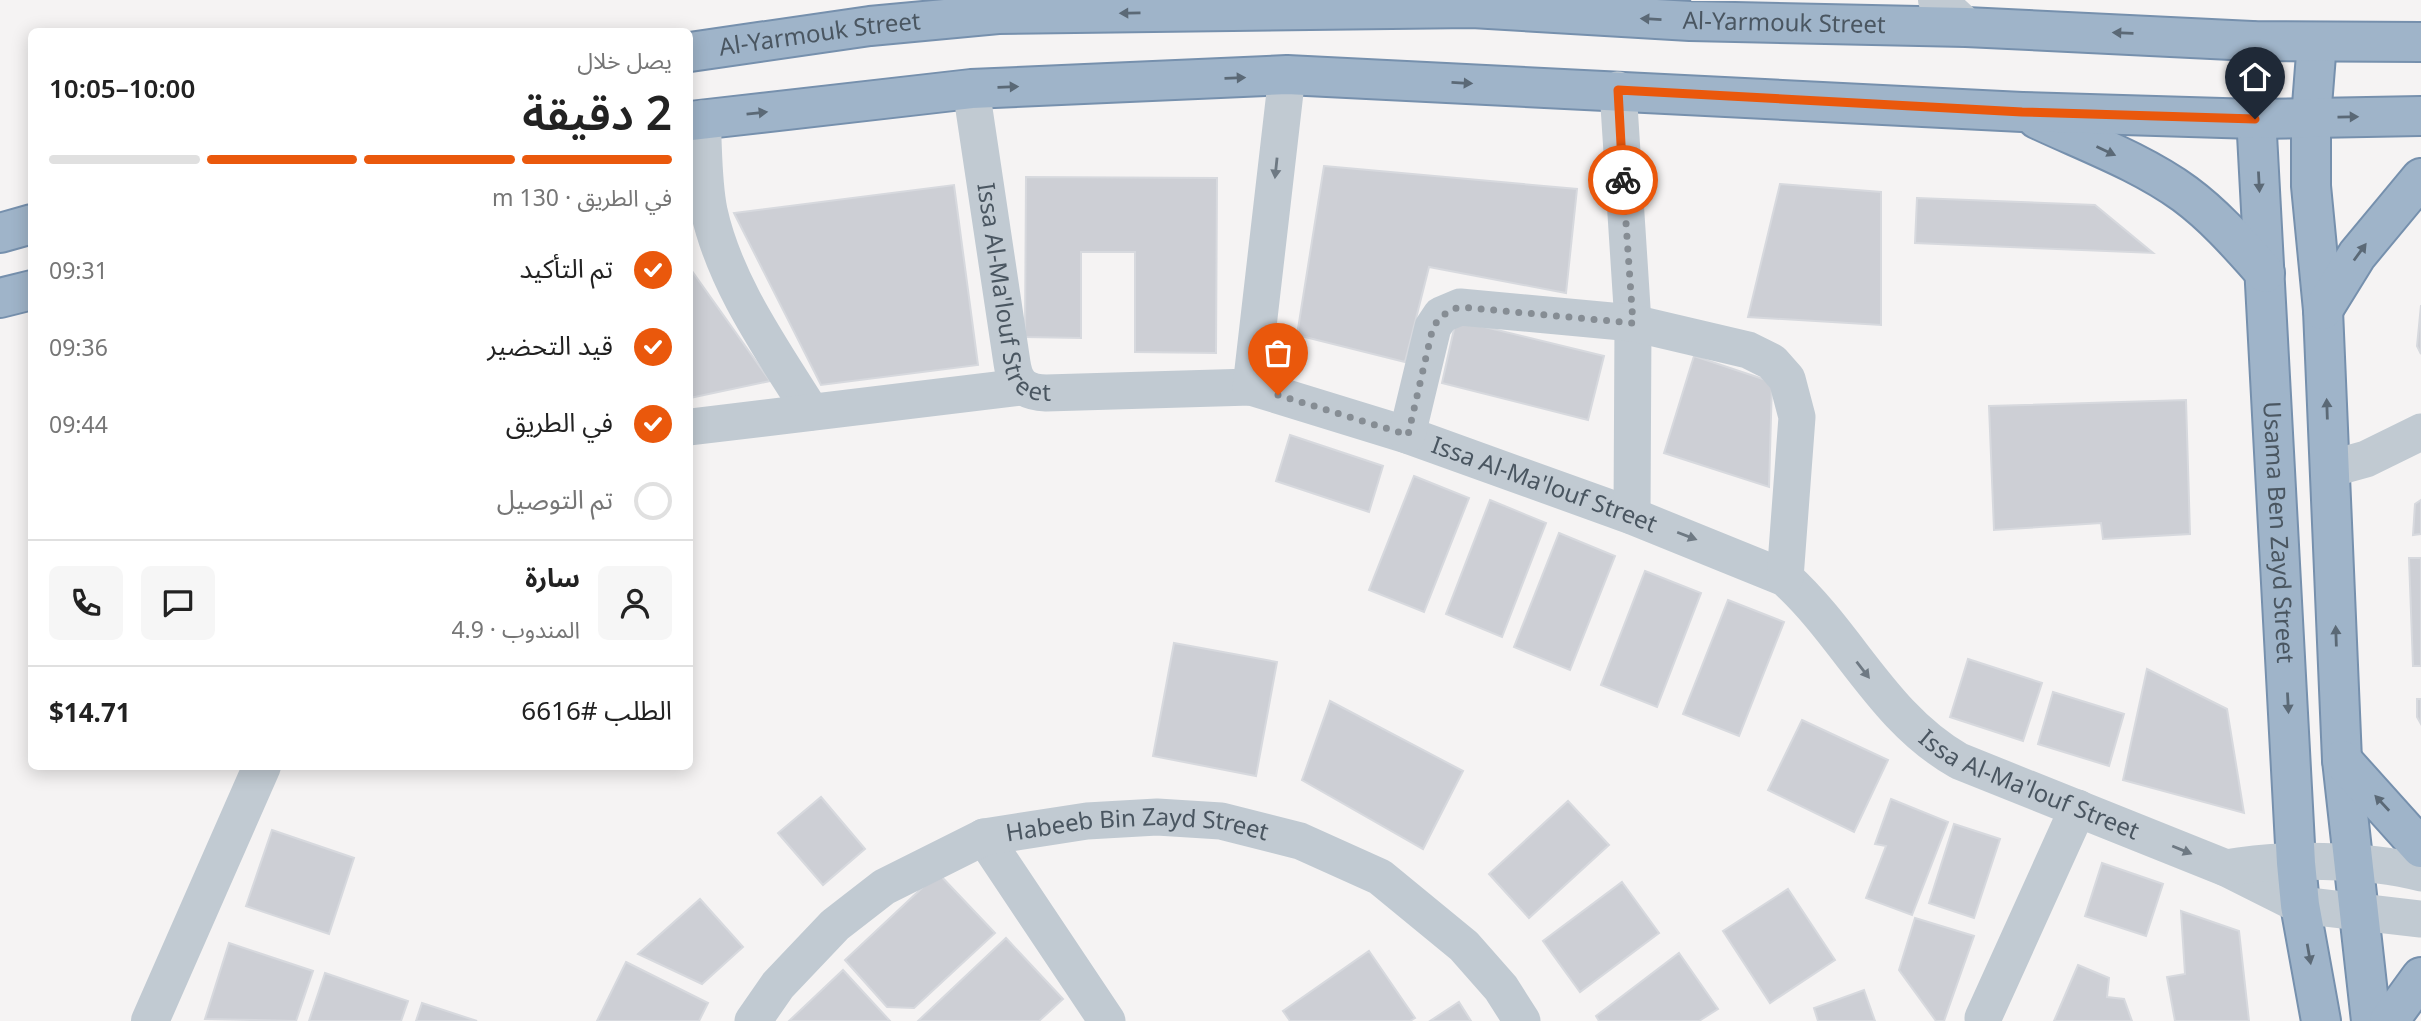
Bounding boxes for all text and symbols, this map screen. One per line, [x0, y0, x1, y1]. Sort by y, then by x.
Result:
street label: Al-Yarmouk Street [717, 3, 922, 63]
street label: Al-Yarmouk Street [1682, 3, 1886, 40]
one-way arrow [1119, 7, 1141, 18]
one-way arrow [1640, 13, 1662, 24]
one-way arrow [2112, 27, 2134, 38]
text: يصل خلال [577, 44, 672, 76]
pin [2225, 47, 2285, 119]
icon: home [2236, 58, 2274, 96]
text: 10:00–10:05 [49, 70, 195, 106]
one-way arrow [1224, 72, 1246, 83]
one-way arrow [1452, 78, 1474, 89]
text: 2 دقيقة [522, 81, 672, 143]
one-way arrow [997, 82, 1019, 93]
one-way arrow [746, 107, 768, 118]
one-way arrow [2337, 111, 2359, 123]
courier [1588, 145, 1658, 215]
one-way arrow [2096, 145, 2116, 157]
one-way arrow [1271, 157, 1282, 179]
icon: bike [1604, 161, 1642, 199]
one-way arrow [2253, 171, 2264, 193]
street label: Issa Al-Ma'louf Street [970, 180, 1052, 408]
text: في الطريق · 130 m [492, 181, 672, 213]
one-way arrow [2353, 243, 2367, 261]
text: تم التأكيد [519, 250, 613, 286]
icon: check [634, 251, 672, 289]
text: 09:31 [49, 254, 108, 286]
pin [1248, 323, 1308, 395]
text: قيد التحضير [487, 327, 613, 363]
icon: check [634, 328, 672, 366]
text: 09:36 [49, 331, 108, 363]
icon: bag [1259, 334, 1297, 372]
one-way arrow [2322, 397, 2333, 419]
street label: Usama Ben Zayd Street [2256, 400, 2303, 664]
text: في الطريق [506, 404, 613, 440]
icon: check [634, 405, 672, 443]
text: 09:44 [49, 408, 108, 440]
street label: Issa Al-Ma'louf Street [1427, 427, 1663, 540]
text: تم التوصيل [497, 481, 613, 517]
one-way arrow [1676, 531, 1697, 542]
text: سارة [525, 559, 580, 595]
button: phone [49, 566, 123, 640]
button: chat [141, 566, 215, 640]
button: person [598, 566, 672, 640]
text: المندوب · 4.9 [451, 613, 580, 645]
one-way arrow [2331, 625, 2342, 647]
one-way arrow [1855, 661, 1869, 679]
text: الطلب #6616 [521, 692, 672, 728]
one-way arrow [2282, 692, 2293, 714]
text: $14.71 [49, 694, 131, 730]
street label: Issa Al-Ma'louf Street [1913, 721, 2145, 847]
one-way arrow [2374, 794, 2390, 812]
street label: Habeeb Bin Zayd Street [1003, 799, 1273, 848]
one-way arrow [2172, 845, 2193, 856]
one-way arrow [2304, 943, 2315, 965]

